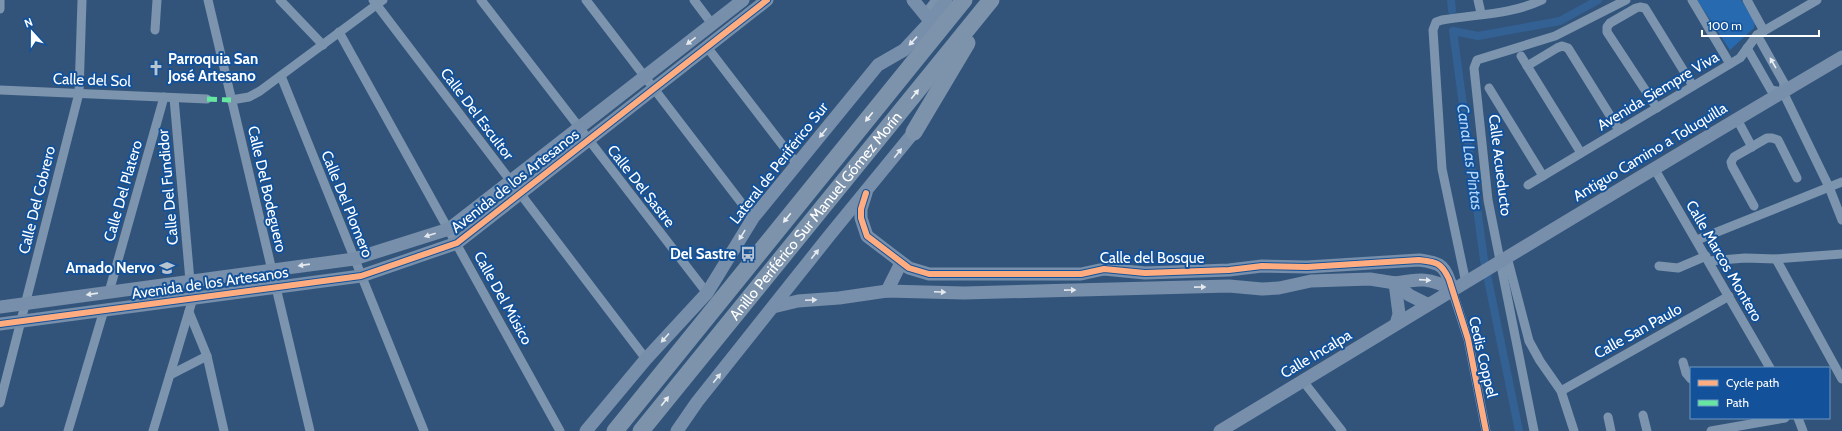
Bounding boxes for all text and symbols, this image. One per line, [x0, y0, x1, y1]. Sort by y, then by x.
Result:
north arrow [12, 12, 52, 52]
scale bar [1702, 12, 1819, 38]
text: N [22, 15, 35, 31]
text: 100 m [1708, 18, 1742, 33]
one-way arrow [908, 36, 917, 46]
one-way arrow [685, 37, 696, 45]
street label: Avenida Siempre Viva [1594, 47, 1723, 134]
place label: Parroquia San José Artesano [167, 50, 258, 85]
one-way arrow [1769, 57, 1776, 69]
church icon: Parroquia San José Artesano [147, 59, 165, 77]
street label: Calle Del Escultor [437, 64, 518, 164]
street label: Calle del Sol [53, 70, 132, 90]
one-way arrow [911, 88, 920, 99]
street label: Lateral de Periférico Sur [726, 98, 832, 227]
street label: Antiguo Camino a Toluquilla [1570, 99, 1731, 205]
water label: Canal Las Pintas [1453, 103, 1487, 211]
street label: Anillo Periférico Sur Manuel Gómez Morín [726, 108, 906, 324]
one-way arrow [864, 112, 873, 123]
street label: Calle Acueducto [1485, 113, 1515, 217]
street label: Calle Del Bodeguero [244, 124, 290, 254]
street label: Avenida de los Artesanos [447, 125, 583, 237]
one-way arrow [819, 127, 827, 138]
street label: Calle Del Fundidor [154, 128, 182, 246]
street label: Calle Del Platero [100, 138, 146, 244]
street label: Calle Del Sastre [603, 141, 679, 231]
street label: Calle Del Cobrero [15, 144, 59, 256]
street label: Calle Del Plomero [317, 148, 377, 260]
one-way arrow [893, 148, 902, 159]
street label: Calle Marcos Montero [1682, 197, 1766, 325]
one-way arrow [782, 213, 791, 224]
one-way arrow [739, 229, 746, 241]
one-way arrow [423, 232, 435, 238]
place label: Del Sastre [670, 245, 736, 263]
bus stop icon: Del Sastre [739, 245, 757, 263]
street label: Calle Del Músico [470, 248, 536, 348]
one-way arrow [811, 249, 820, 260]
street label: Calle del Bosque [1100, 249, 1205, 267]
place label: Amado Nervo [66, 259, 155, 277]
school or university icon: Amado Nervo [158, 259, 176, 277]
one-way arrow [298, 262, 310, 268]
street label: Avenida de los Artesanos [131, 263, 289, 303]
one-way arrow [1418, 276, 1431, 283]
one-way arrow [1194, 284, 1207, 290]
one-way arrow [1064, 287, 1077, 293]
one-way arrow [934, 289, 947, 295]
one-way arrow [86, 291, 98, 297]
one-way arrow [805, 297, 818, 303]
street label: Calle San Paulo [1591, 300, 1685, 362]
street label: Cedis Coppel [1465, 315, 1501, 400]
street label: Calle Incalpa [1277, 325, 1355, 382]
one-way arrow [661, 334, 670, 343]
legend [1690, 367, 1830, 419]
one-way arrow [713, 372, 721, 383]
text: Cycle path [1726, 375, 1779, 390]
one-way arrow [661, 395, 670, 406]
text: Path [1726, 395, 1749, 410]

